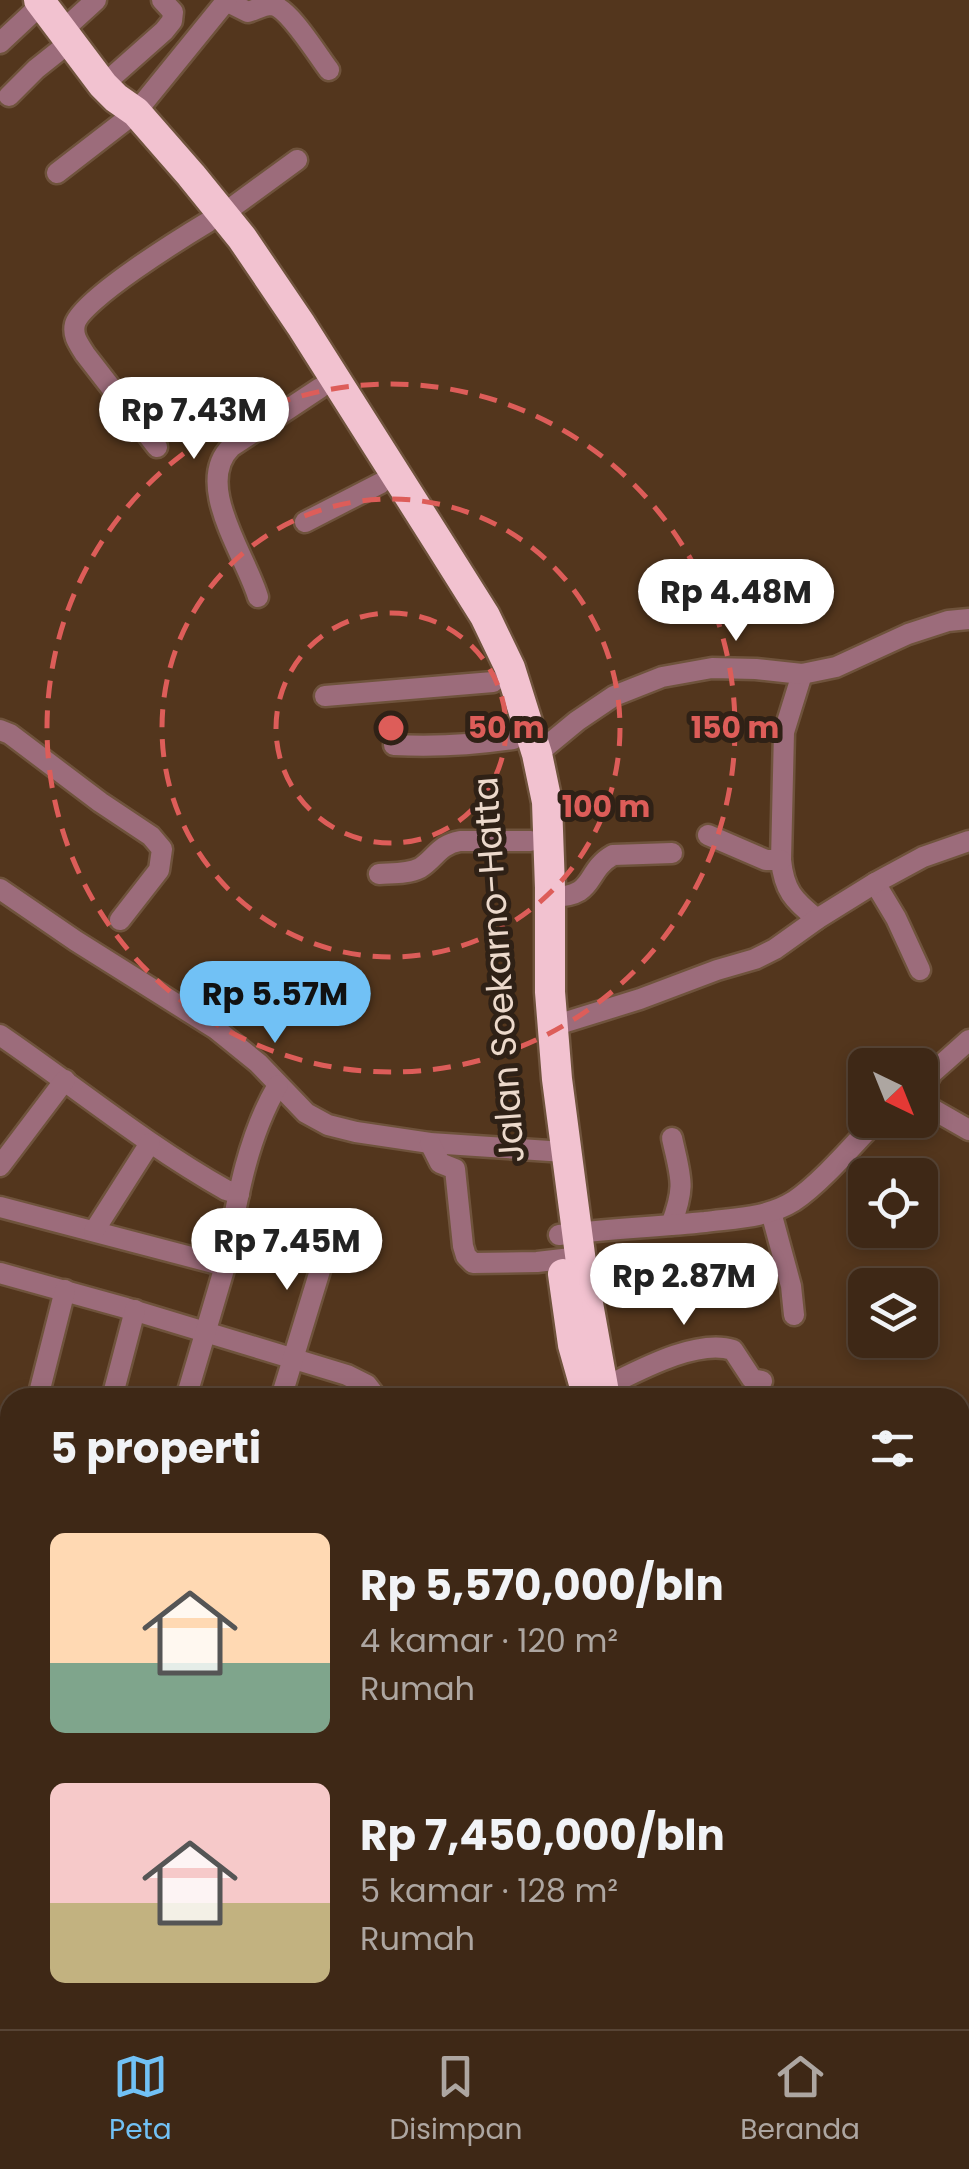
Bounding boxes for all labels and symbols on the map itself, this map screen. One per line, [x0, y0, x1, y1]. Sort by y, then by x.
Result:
pin: Rp 7.43M [91, 377, 297, 462]
pin: Rp 4.48M [633, 559, 839, 644]
text: 50 m [467, 706, 545, 749]
text: 150 m [691, 706, 779, 749]
centre of rings [373, 710, 409, 746]
street label: Jalan Soekarno-Hatta [460, 775, 536, 1165]
text: 100 m [562, 785, 650, 828]
pin: Rp 5.57M [172, 961, 378, 1046]
north arrow [848, 1048, 938, 1138]
pin: Rp 7.45M [184, 1208, 390, 1293]
pin: Rp 2.87M [581, 1243, 787, 1328]

